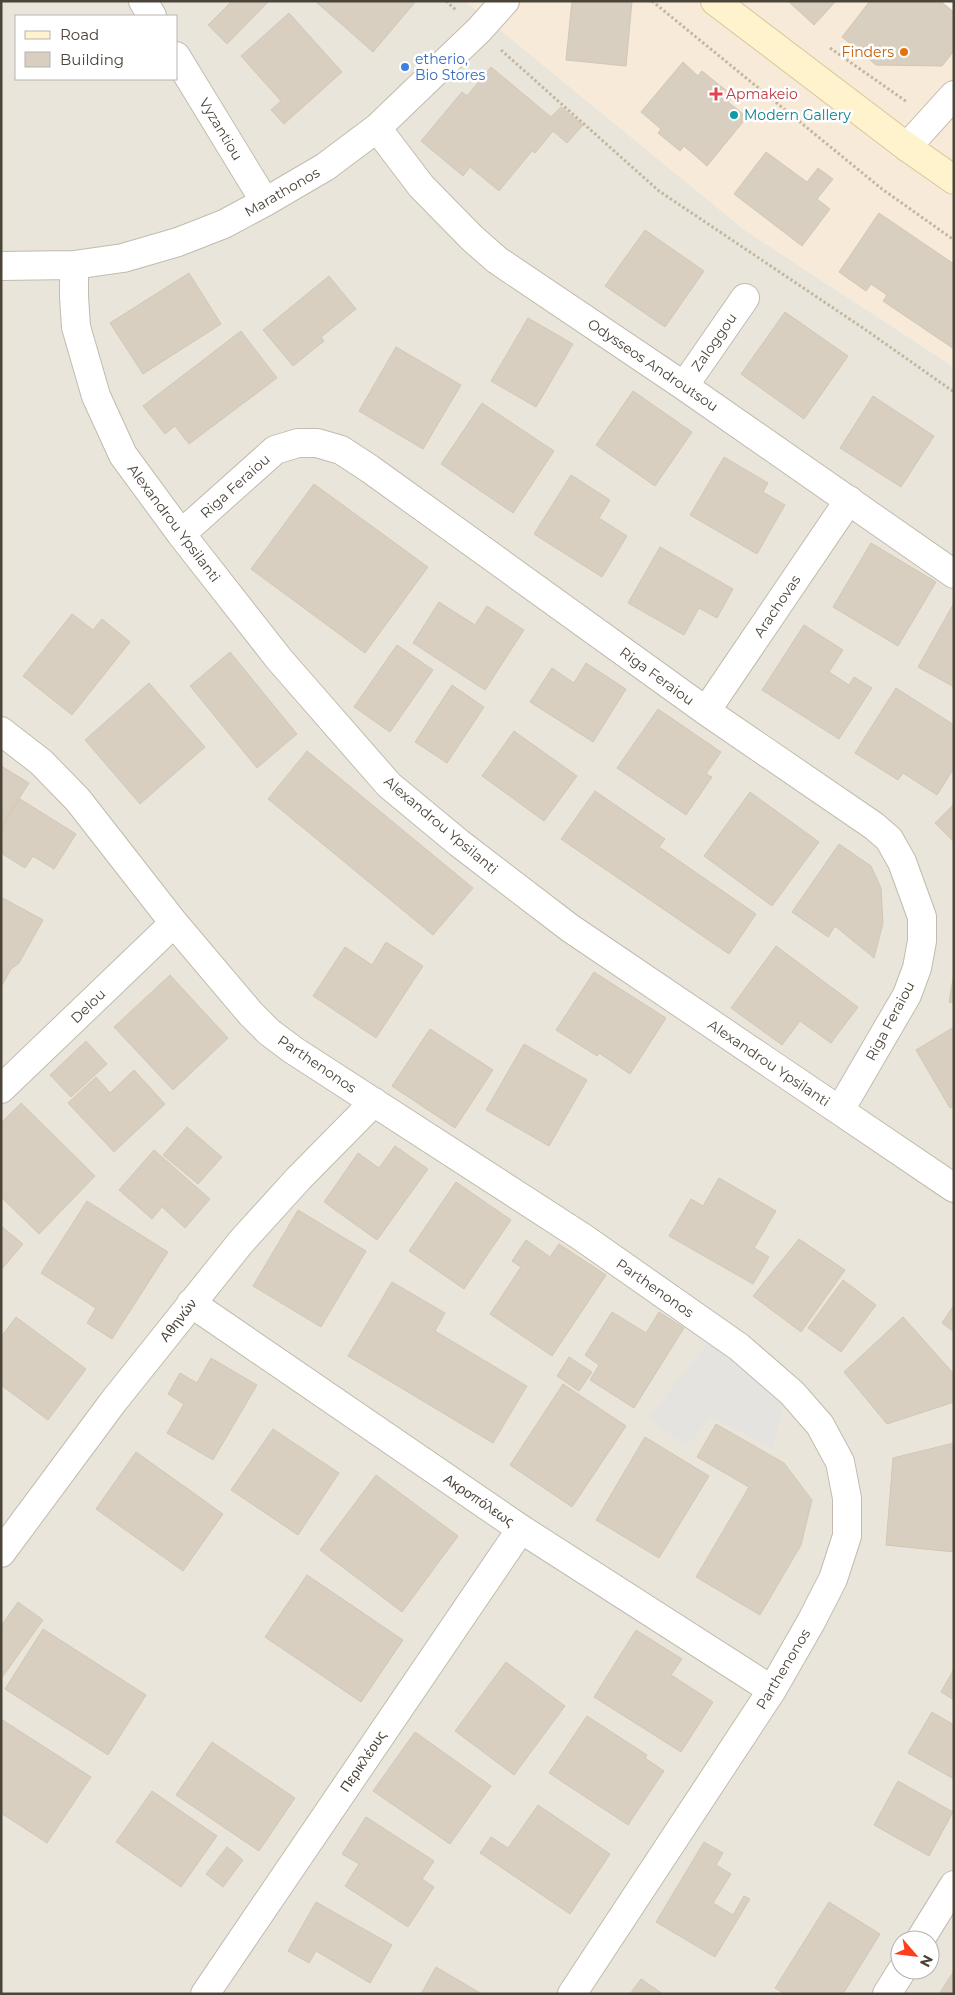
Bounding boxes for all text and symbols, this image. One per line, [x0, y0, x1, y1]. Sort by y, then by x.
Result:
legend [15, 15, 178, 80]
text: Road [60, 25, 99, 44]
place label: Finders [842, 43, 894, 61]
marker: Finders [898, 46, 910, 58]
text: Building [60, 50, 124, 69]
place label: etherio, Bio Stores [415, 50, 485, 84]
marker: etherio, Bio Stores [399, 61, 411, 73]
place label: Apmakeio [726, 85, 798, 103]
marker: Apmakeio [710, 88, 722, 100]
street label: Vyzantiou [195, 94, 247, 164]
place label: Modern Gallery [744, 106, 851, 124]
marker: Modern Gallery [728, 109, 740, 121]
street label: Marathonos [241, 163, 323, 221]
street label: Zaloggou [687, 309, 741, 375]
street label: Odysseos Androutsou [584, 315, 722, 415]
street label: Riga Feraiou [196, 450, 274, 522]
street label: Alexandrou Ypsilanti [124, 460, 224, 586]
street label: Arachovas [750, 571, 805, 641]
street label: Riga Feraiou [616, 643, 698, 709]
street label: Alexandrou Ypsilanti [380, 772, 502, 878]
street label: Riga Feraiou [861, 978, 919, 1064]
street label: Delou [67, 985, 109, 1027]
street label: Alexandrou Ypsilanti [705, 1015, 833, 1111]
street label: Parthenonos [274, 1031, 360, 1097]
street label: Parthenonos [613, 1255, 698, 1322]
street label: Αθηνών [156, 1295, 200, 1345]
street label: Ακροπόλεως [440, 1470, 518, 1530]
street label: Parthenonos [752, 1625, 814, 1713]
street label: Περικλέους [336, 1727, 390, 1795]
north arrow [890, 1930, 940, 1980]
text: N [916, 1952, 937, 1970]

